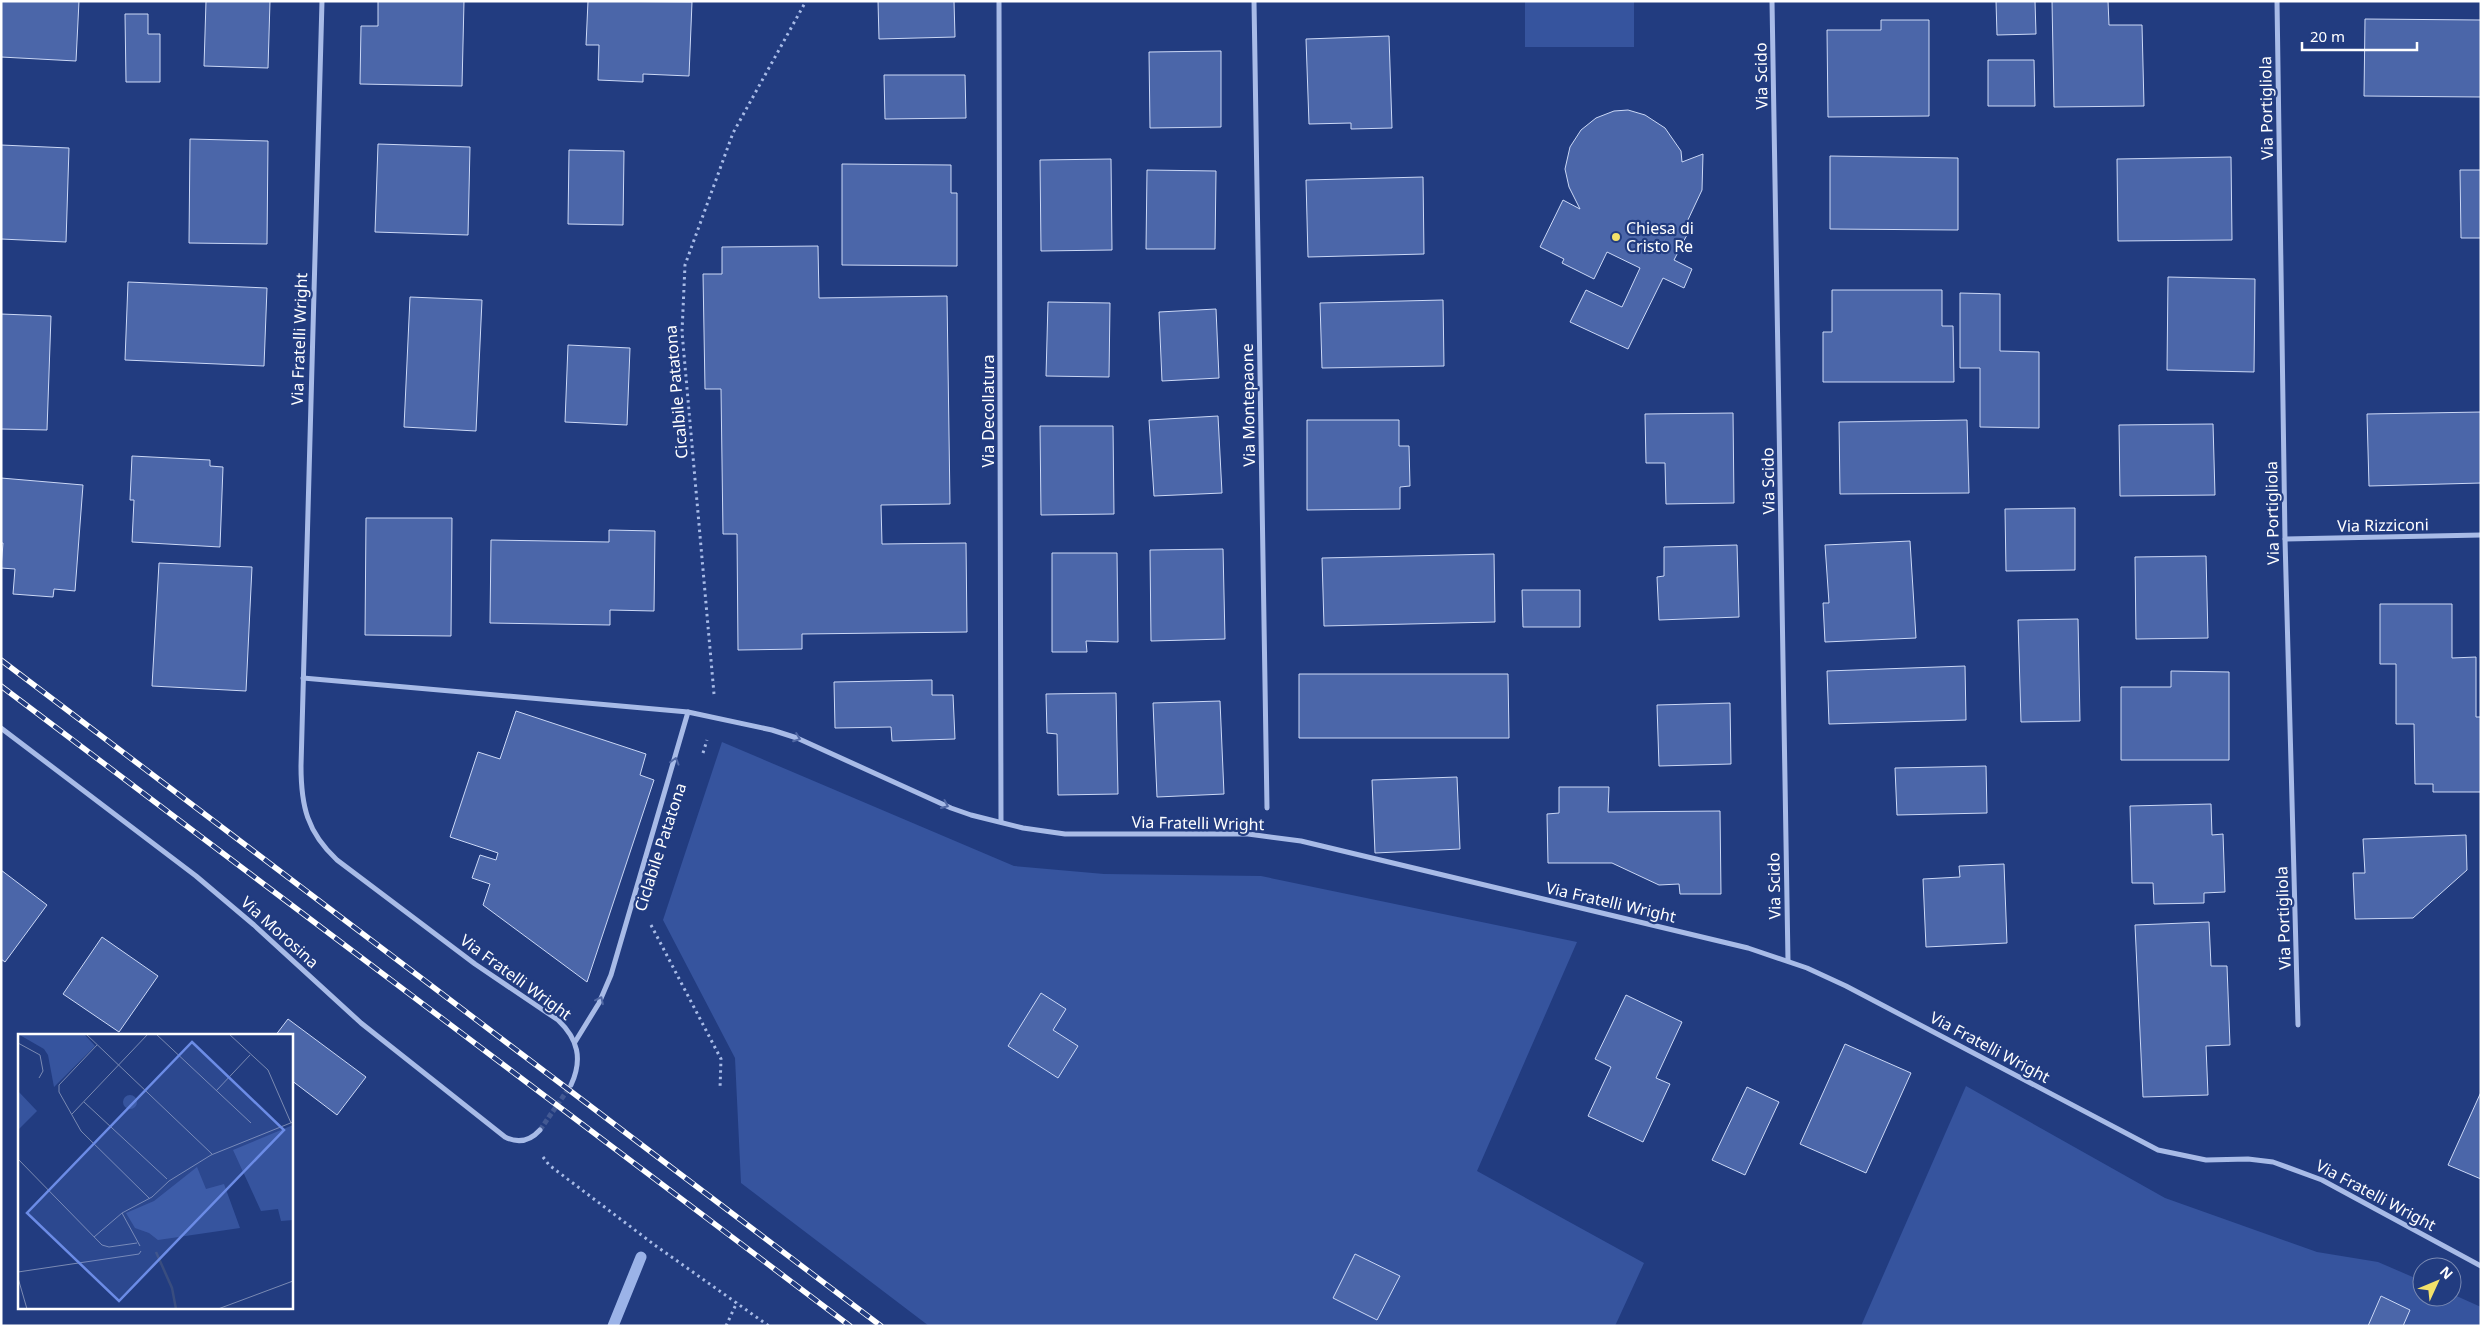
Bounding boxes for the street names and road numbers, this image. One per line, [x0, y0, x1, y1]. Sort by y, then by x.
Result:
street label: Via Scido [1749, 42, 1773, 110]
street label: Via Portigliola [2254, 56, 2278, 160]
street label: Via Fratelli Wright [286, 272, 312, 406]
street label: Cicalbile Patatona [659, 324, 693, 460]
street label: Via Montepaone [1236, 343, 1260, 467]
street label: Via Decollatura [977, 354, 999, 468]
street label: Via Scido [1756, 447, 1780, 515]
street label: Via Portigliola [2260, 461, 2284, 565]
street label: Via Rizziconi [2337, 513, 2429, 537]
street label: Ciclabile Patatona [629, 780, 691, 914]
street label: Via Fratelli Wright [1131, 811, 1265, 835]
street label: Via Scido [1762, 852, 1786, 920]
street label: Via Portigliola [2270, 866, 2296, 970]
street label: Via Fratelli Wright [1544, 876, 1678, 928]
street label: Via Morosina [236, 891, 324, 973]
street label: Via Fratelli Wright [456, 929, 576, 1025]
street label: Via Fratelli Wright [1926, 1006, 2054, 1088]
street label: Via Fratelli Wright [2312, 1154, 2440, 1236]

